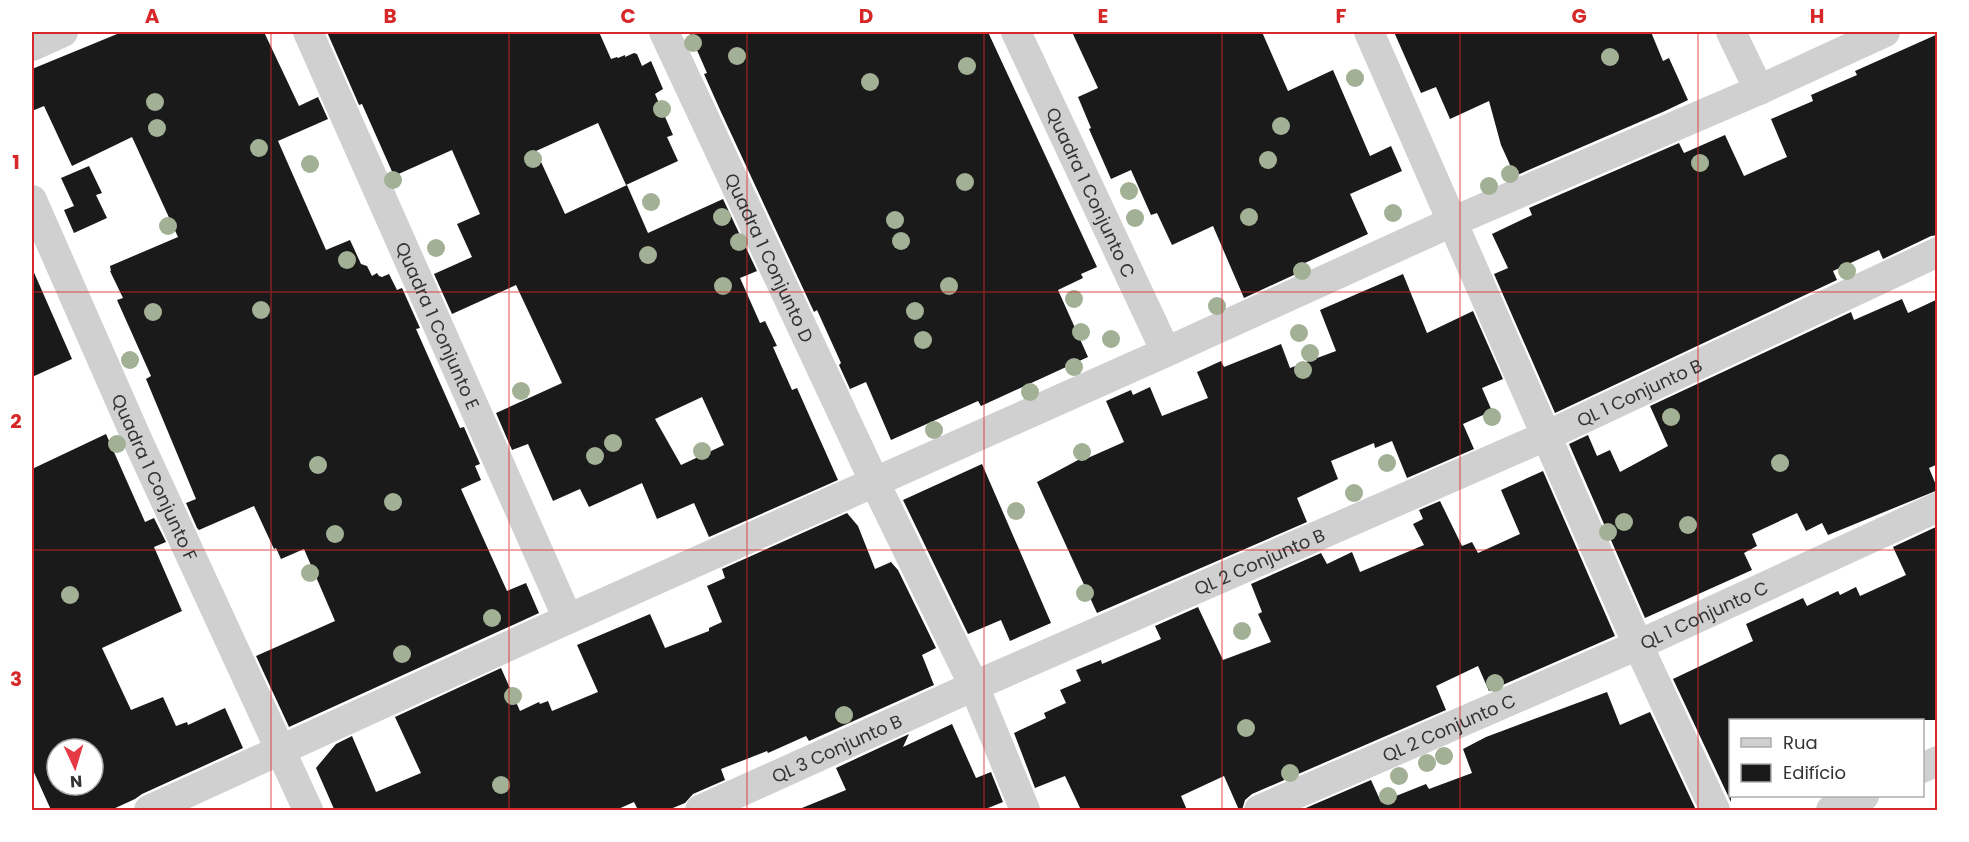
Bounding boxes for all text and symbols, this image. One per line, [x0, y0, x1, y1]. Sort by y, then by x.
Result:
text: A [145, 2, 160, 30]
text: B [383, 2, 397, 30]
text: C [620, 2, 636, 30]
text: D [859, 2, 873, 30]
text: E [1098, 2, 1108, 30]
text: F [1336, 2, 1347, 30]
text: G [1571, 2, 1587, 30]
text: H [1810, 2, 1824, 30]
street label: Quadra 1 Conjunto C [1040, 103, 1142, 282]
text: 1 [12, 148, 20, 176]
street label: Quadra 1 Conjunto D [719, 169, 820, 346]
street label: Quadra 1 Conjunto E [390, 238, 486, 413]
street label: QL 1 Conjunto B [1572, 352, 1706, 432]
street label: Quadra 1 Conjunto F [106, 390, 204, 564]
text: 2 [10, 407, 22, 435]
street label: QL 2 Conjunto B [1190, 522, 1329, 601]
street label: QL 1 Conjunto C [1636, 574, 1772, 655]
text: 3 [10, 665, 22, 693]
street label: QL 2 Conjunto C [1378, 687, 1519, 767]
street label: QL 3 Conjunto B [767, 708, 906, 789]
legend [1729, 719, 1924, 797]
text: Rua [1783, 730, 1818, 755]
north arrow [45, 737, 105, 797]
text: Edifício [1783, 760, 1846, 785]
text: N [69, 770, 83, 793]

